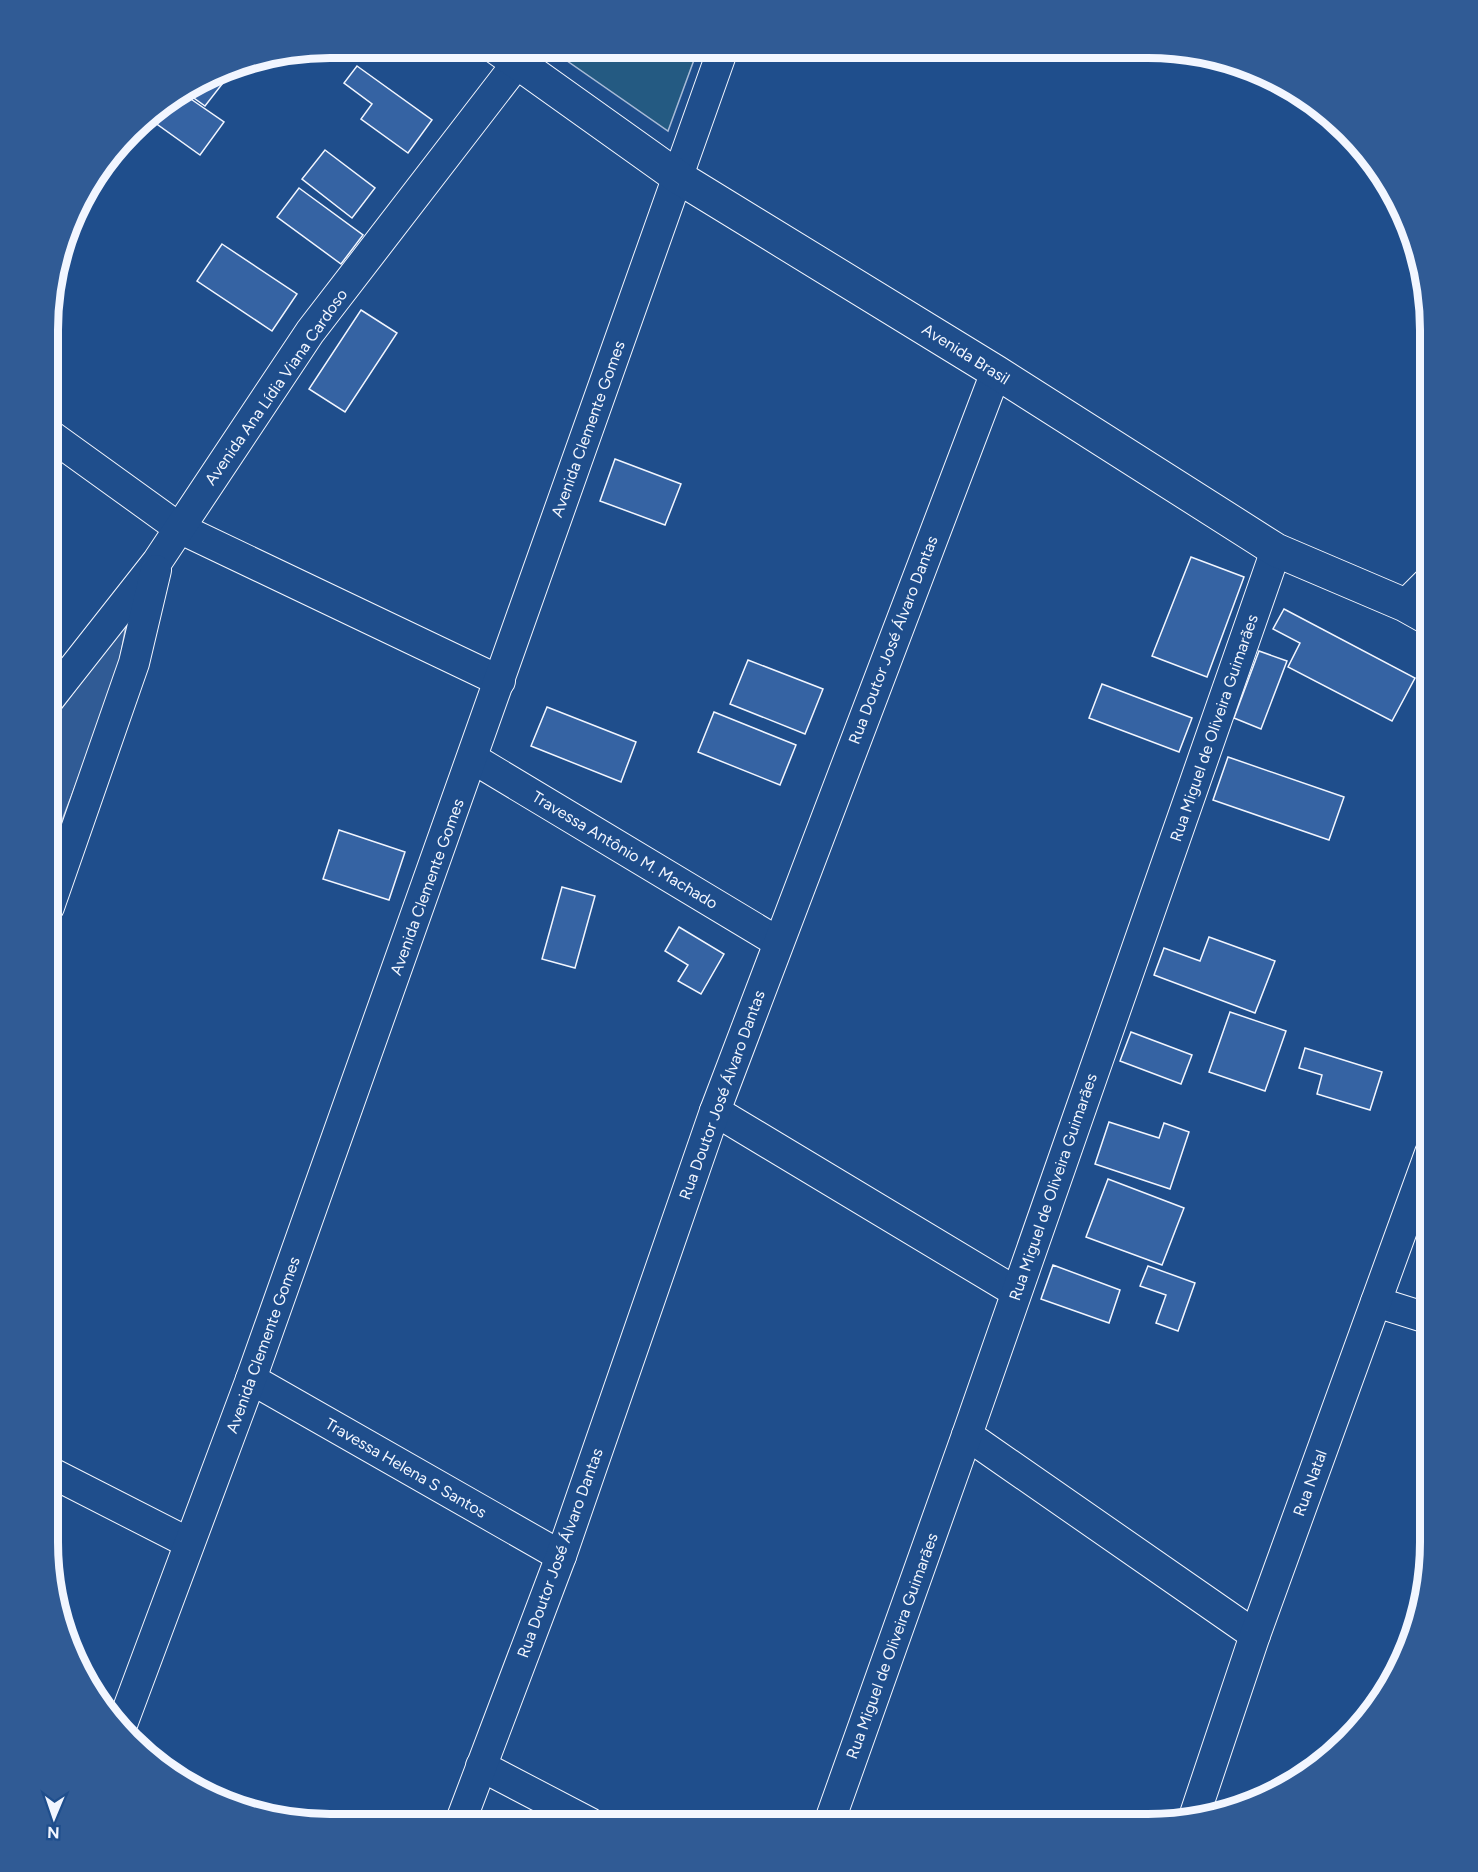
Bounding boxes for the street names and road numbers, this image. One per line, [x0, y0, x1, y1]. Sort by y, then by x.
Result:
street label: Avenida Ana Lídia Viana Cardoso [201, 285, 351, 489]
street label: Avenida Brasil [919, 320, 1013, 388]
street label: Avenida Clemente Gomes [547, 338, 629, 520]
street label: Rua Doutor José Álvaro Dantas [844, 533, 942, 747]
street label: Rua Miguel de Oliveira Guimarães [1166, 612, 1262, 844]
street label: Travessa Antônio M. Machado [529, 787, 721, 913]
street label: Avenida Clemente Gomes [386, 796, 468, 978]
street label: Rua Doutor José Álvaro Dantas [675, 988, 769, 1202]
street label: Rua Miguel de Oliveira Guimarães [1005, 1071, 1101, 1303]
street label: Avenida Clemente Gomes [222, 1254, 304, 1436]
street label: Travessa Helena S Santos [322, 1414, 490, 1522]
street label: Rua Doutor José Álvaro Dantas [513, 1446, 607, 1660]
street label: Rua Natal [1289, 1447, 1331, 1519]
street label: Rua Miguel de Oliveira Guimarães [842, 1530, 942, 1762]

